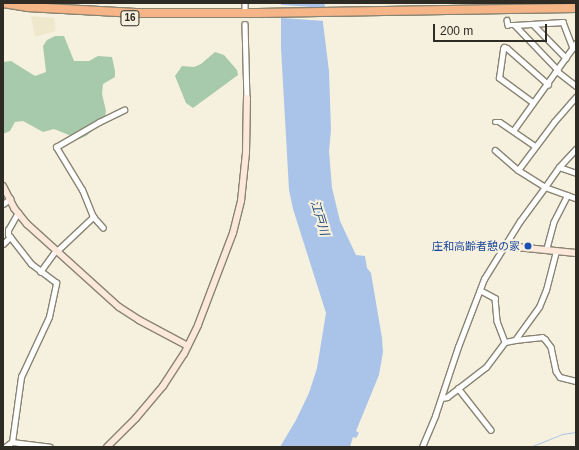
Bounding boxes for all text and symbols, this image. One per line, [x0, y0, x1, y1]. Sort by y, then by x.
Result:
road number: 16 [120, 10, 140, 26]
scale bar [435, 16, 549, 42]
text: 200 m [440, 24, 473, 38]
water label: 江戸川 [307, 199, 331, 237]
place label: 庄和高齢者憩の家 [432, 239, 520, 253]
marker: 庄和高齢者憩の家 [523, 241, 533, 251]

